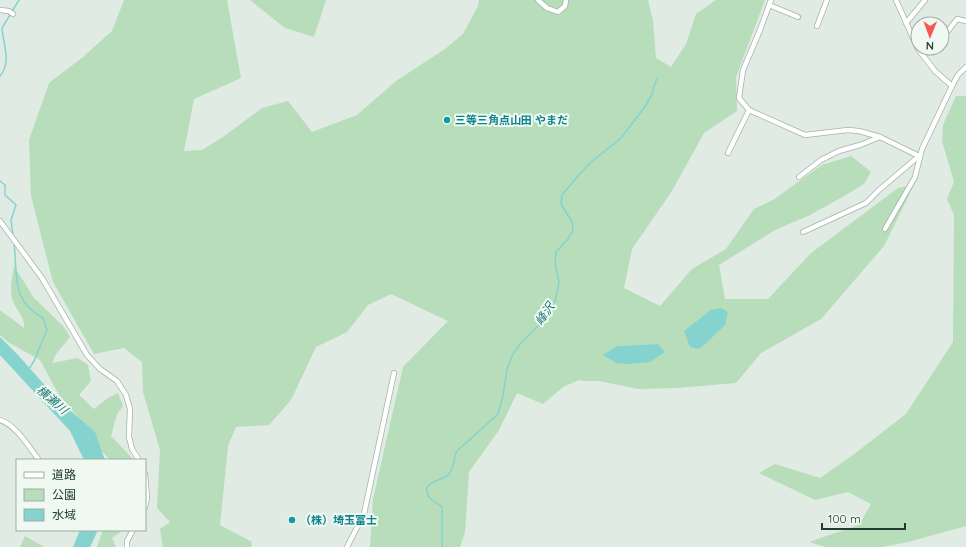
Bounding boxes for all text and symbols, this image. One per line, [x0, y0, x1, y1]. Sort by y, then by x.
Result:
north arrow [910, 16, 950, 56]
text: N [926, 39, 934, 53]
place label: 三等三角点山田 やまだ [455, 113, 568, 127]
marker: 三等三角点山田 やまだ [442, 115, 452, 125]
water label: 峰沢 [532, 298, 559, 328]
water label: 横瀬川 [34, 382, 72, 418]
legend [16, 459, 146, 531]
text: 道路 [52, 467, 76, 482]
text: 公園 [52, 487, 76, 502]
scale bar [822, 505, 905, 531]
text: 水域 [52, 507, 76, 522]
text: 100 m [828, 511, 861, 526]
place label: （株）埼玉富士 [300, 513, 377, 527]
marker: （株）埼玉富士 [287, 515, 297, 525]

